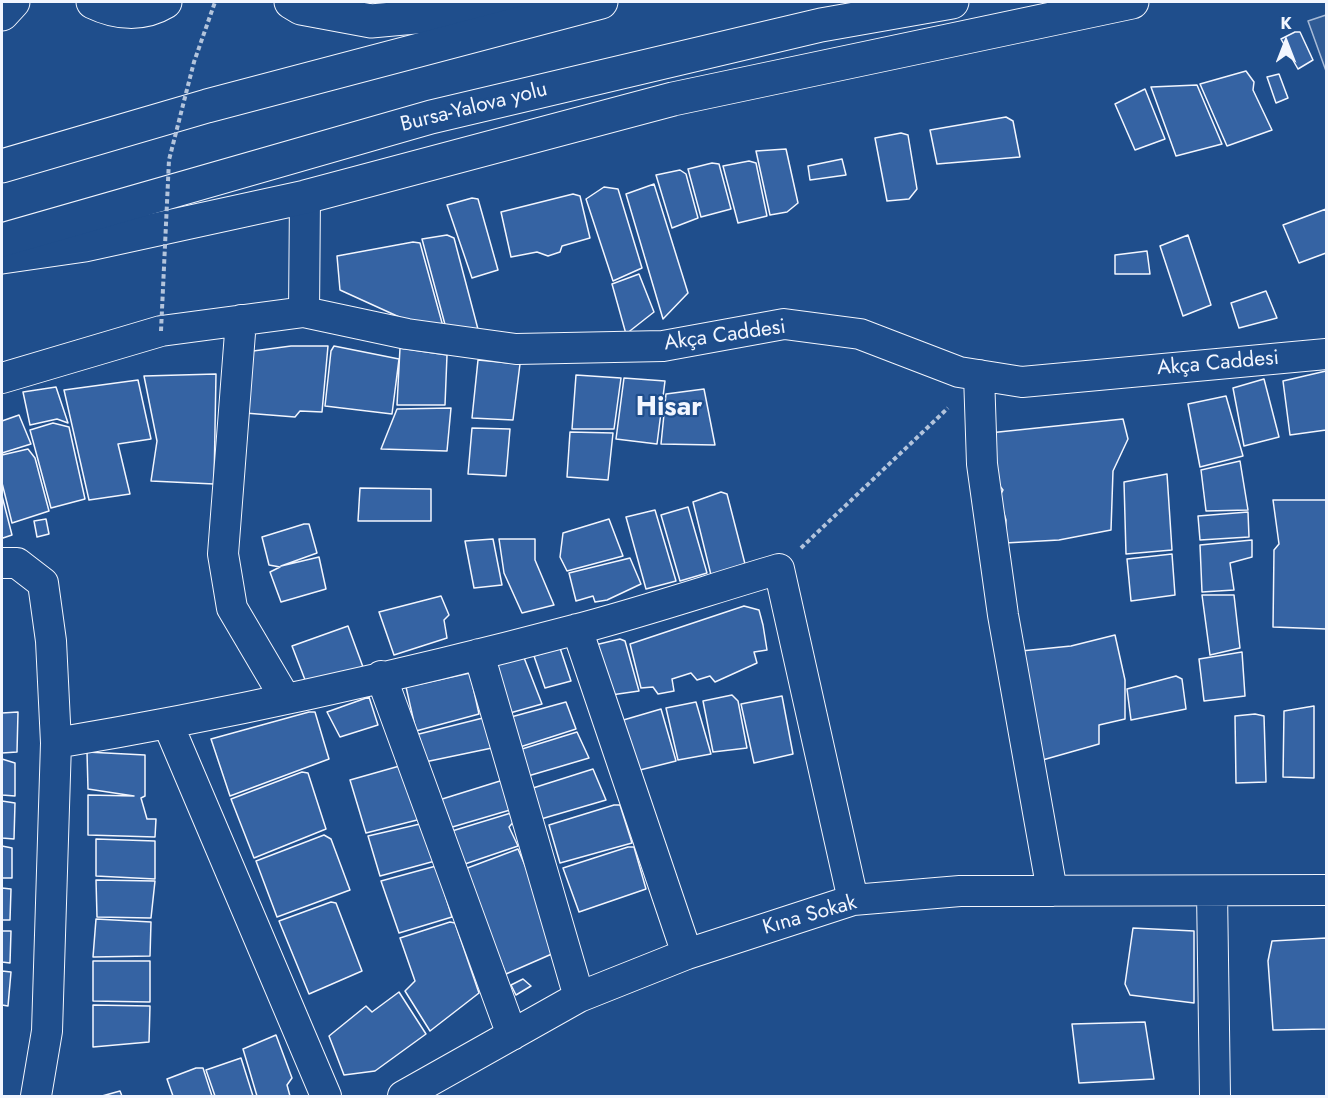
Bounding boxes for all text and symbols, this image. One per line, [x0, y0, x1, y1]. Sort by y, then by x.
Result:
north arrow [1256, 12, 1316, 72]
text: K [1280, 12, 1292, 35]
street label: Bursa-Yalova yolu [398, 78, 550, 138]
street label: Akça Caddesi [663, 315, 787, 357]
street label: Akça Caddesi [1156, 346, 1280, 382]
district label: Hisar [636, 392, 702, 424]
street label: Kına Sokak [760, 891, 860, 941]

